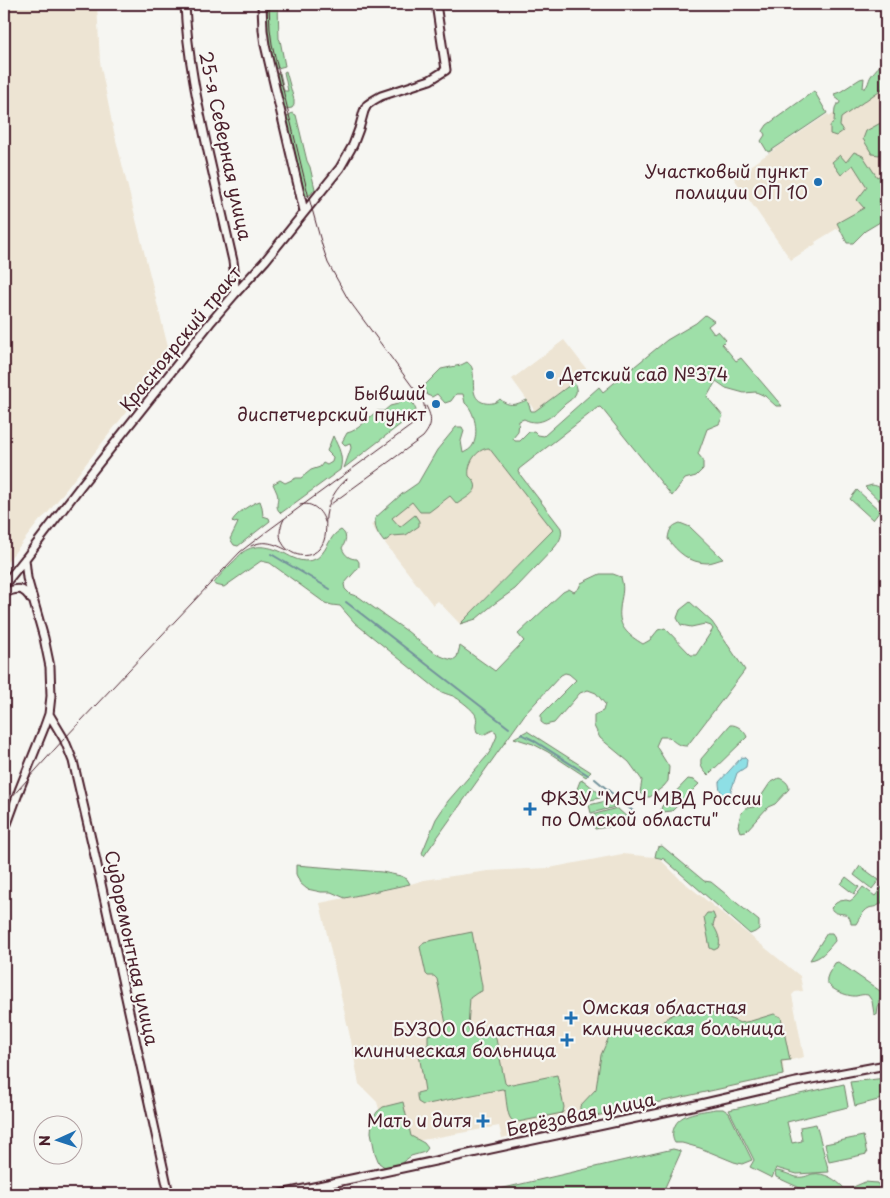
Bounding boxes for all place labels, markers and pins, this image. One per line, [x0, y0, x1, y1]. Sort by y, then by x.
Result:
place label: Участковый пункт полиции ОП 10 [645, 157, 808, 205]
marker: Участковый пункт полиции ОП 10 [812, 176, 824, 188]
place label: Детский сад №374 [559, 360, 729, 387]
marker: Детский сад №374 [544, 369, 556, 381]
place label: Бывший диспетчерский пункт [237, 379, 426, 427]
marker: Бывший диспетчерский пункт [430, 398, 442, 410]
place label: ФКЗУ "МСЧ МВД России по Омской области" [541, 784, 761, 832]
marker: ФКЗУ "МСЧ МВД России по Омской области" [523, 802, 537, 816]
place label: Омская областная клиническая больница [582, 993, 785, 1041]
marker: Омская областная клиническая больница [564, 1011, 578, 1025]
place label: БУЗОО Областная клиническая больница [353, 1015, 557, 1063]
marker: БУЗОО Областная клиническая больница [560, 1033, 574, 1047]
place label: Мать и дитя [367, 1106, 472, 1133]
marker: Мать и дитя [476, 1114, 490, 1128]

